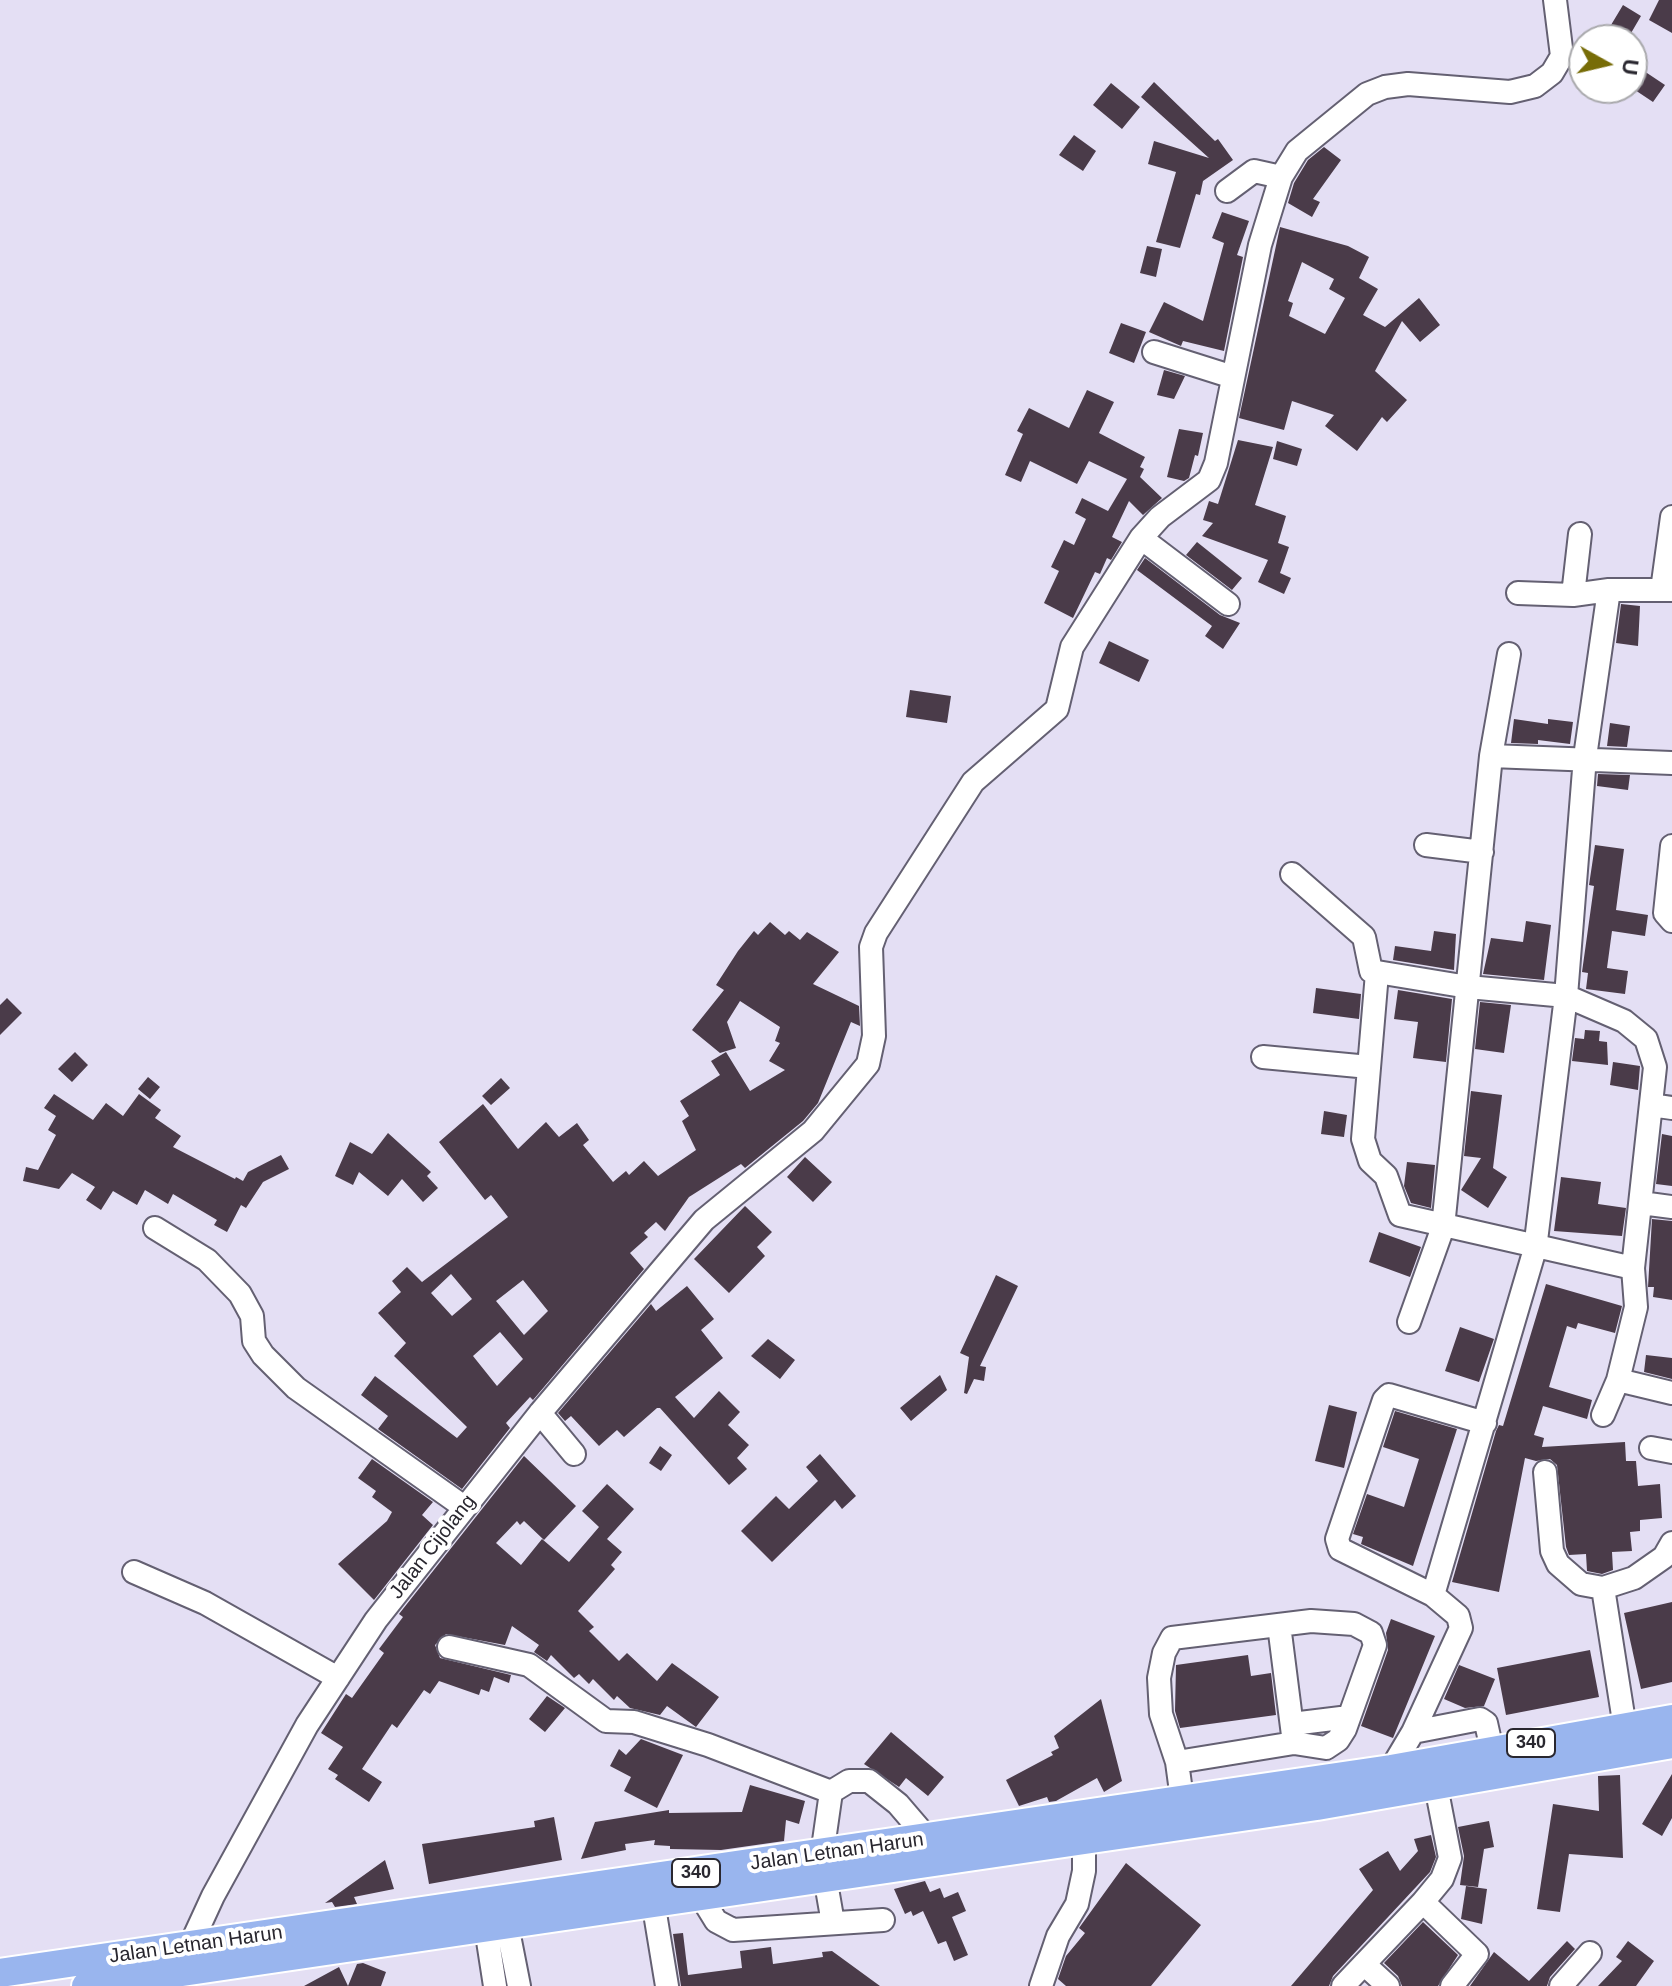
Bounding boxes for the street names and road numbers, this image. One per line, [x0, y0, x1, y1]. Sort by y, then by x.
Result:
street label: Jalan Cijolang [385, 1490, 481, 1604]
road number: 340 [1507, 1729, 1555, 1757]
street label: Jalan Letnan Harun [749, 1828, 925, 1876]
road number: 340 [672, 1859, 720, 1887]
street label: Jalan Letnan Harun [108, 1921, 284, 1969]

